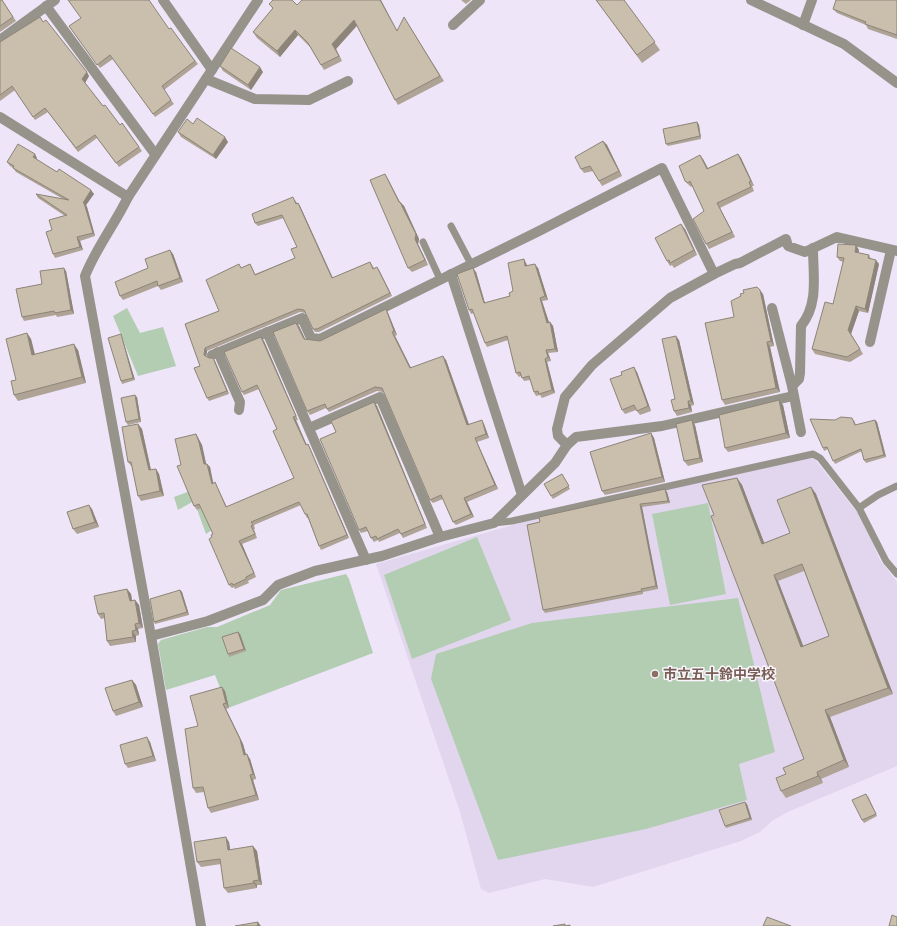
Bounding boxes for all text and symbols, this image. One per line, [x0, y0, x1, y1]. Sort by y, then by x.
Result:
place label: 市立五十鈴中学校 [663, 664, 775, 683]
marker: 市立五十鈴中学校 [650, 669, 660, 679]

